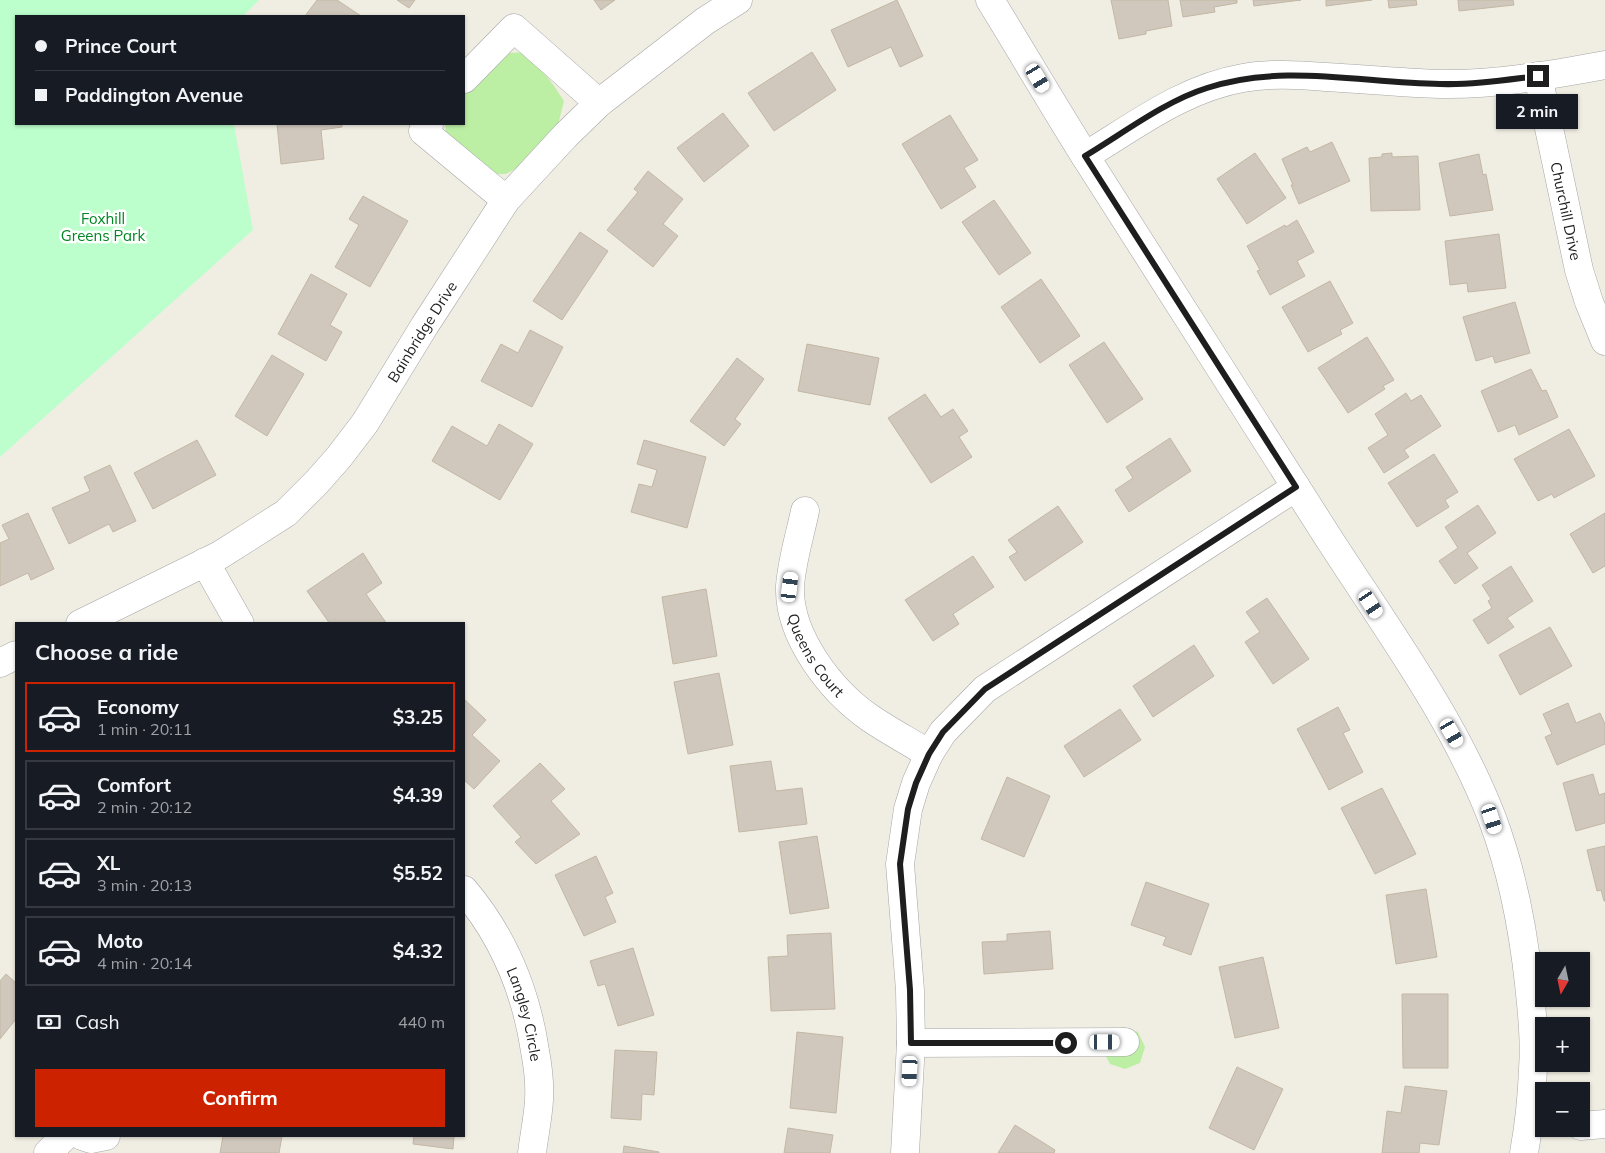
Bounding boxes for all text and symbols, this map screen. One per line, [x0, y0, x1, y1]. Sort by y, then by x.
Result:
text: Prince Court [65, 34, 176, 58]
car [1023, 61, 1052, 95]
route end [1527, 65, 1549, 87]
text: Paddington Avenue [65, 83, 243, 107]
callout: 2 min [1497, 94, 1579, 128]
text: 2 min [1516, 101, 1558, 121]
street label: Churchill Drive [1547, 160, 1586, 262]
park label: Foxhill Greens Park [61, 209, 145, 245]
street label: Bainbridge Drive [383, 277, 461, 386]
car [780, 571, 799, 603]
car [1356, 587, 1385, 621]
street label: Queens Court [784, 611, 849, 701]
text: Choose a ride [35, 638, 178, 666]
icon: car [37, 695, 82, 740]
text: Economy [97, 695, 179, 719]
text: $3.25 [393, 705, 443, 729]
car [1438, 716, 1465, 750]
text: 1 min · 20:11 [97, 719, 192, 739]
icon: car [37, 773, 82, 818]
text: Comfort [97, 773, 171, 797]
text: $4.39 [393, 783, 443, 807]
text: 2 min · 20:12 [97, 797, 192, 817]
car [1480, 802, 1503, 836]
icon: car [37, 851, 82, 896]
text: XL [97, 851, 120, 875]
text: $5.52 [393, 861, 443, 885]
text: 3 min · 20:13 [97, 875, 192, 895]
icon: car [37, 929, 82, 974]
text: Moto [97, 929, 143, 953]
text: $4.32 [393, 939, 443, 963]
north arrow [1535, 952, 1590, 1008]
map controls [1535, 952, 1590, 1137]
text: 4 min · 20:14 [97, 953, 192, 973]
street label: Langley Circle [503, 964, 546, 1063]
icon: cash [35, 1008, 63, 1036]
text: Cash [75, 1010, 120, 1034]
text: 440 m [398, 1012, 445, 1032]
button: + [1535, 1017, 1590, 1072]
route start [1055, 1032, 1077, 1054]
car [1090, 1035, 1120, 1050]
car [901, 1056, 918, 1086]
button: Confirm [35, 1069, 445, 1127]
button: − [1535, 1082, 1590, 1137]

